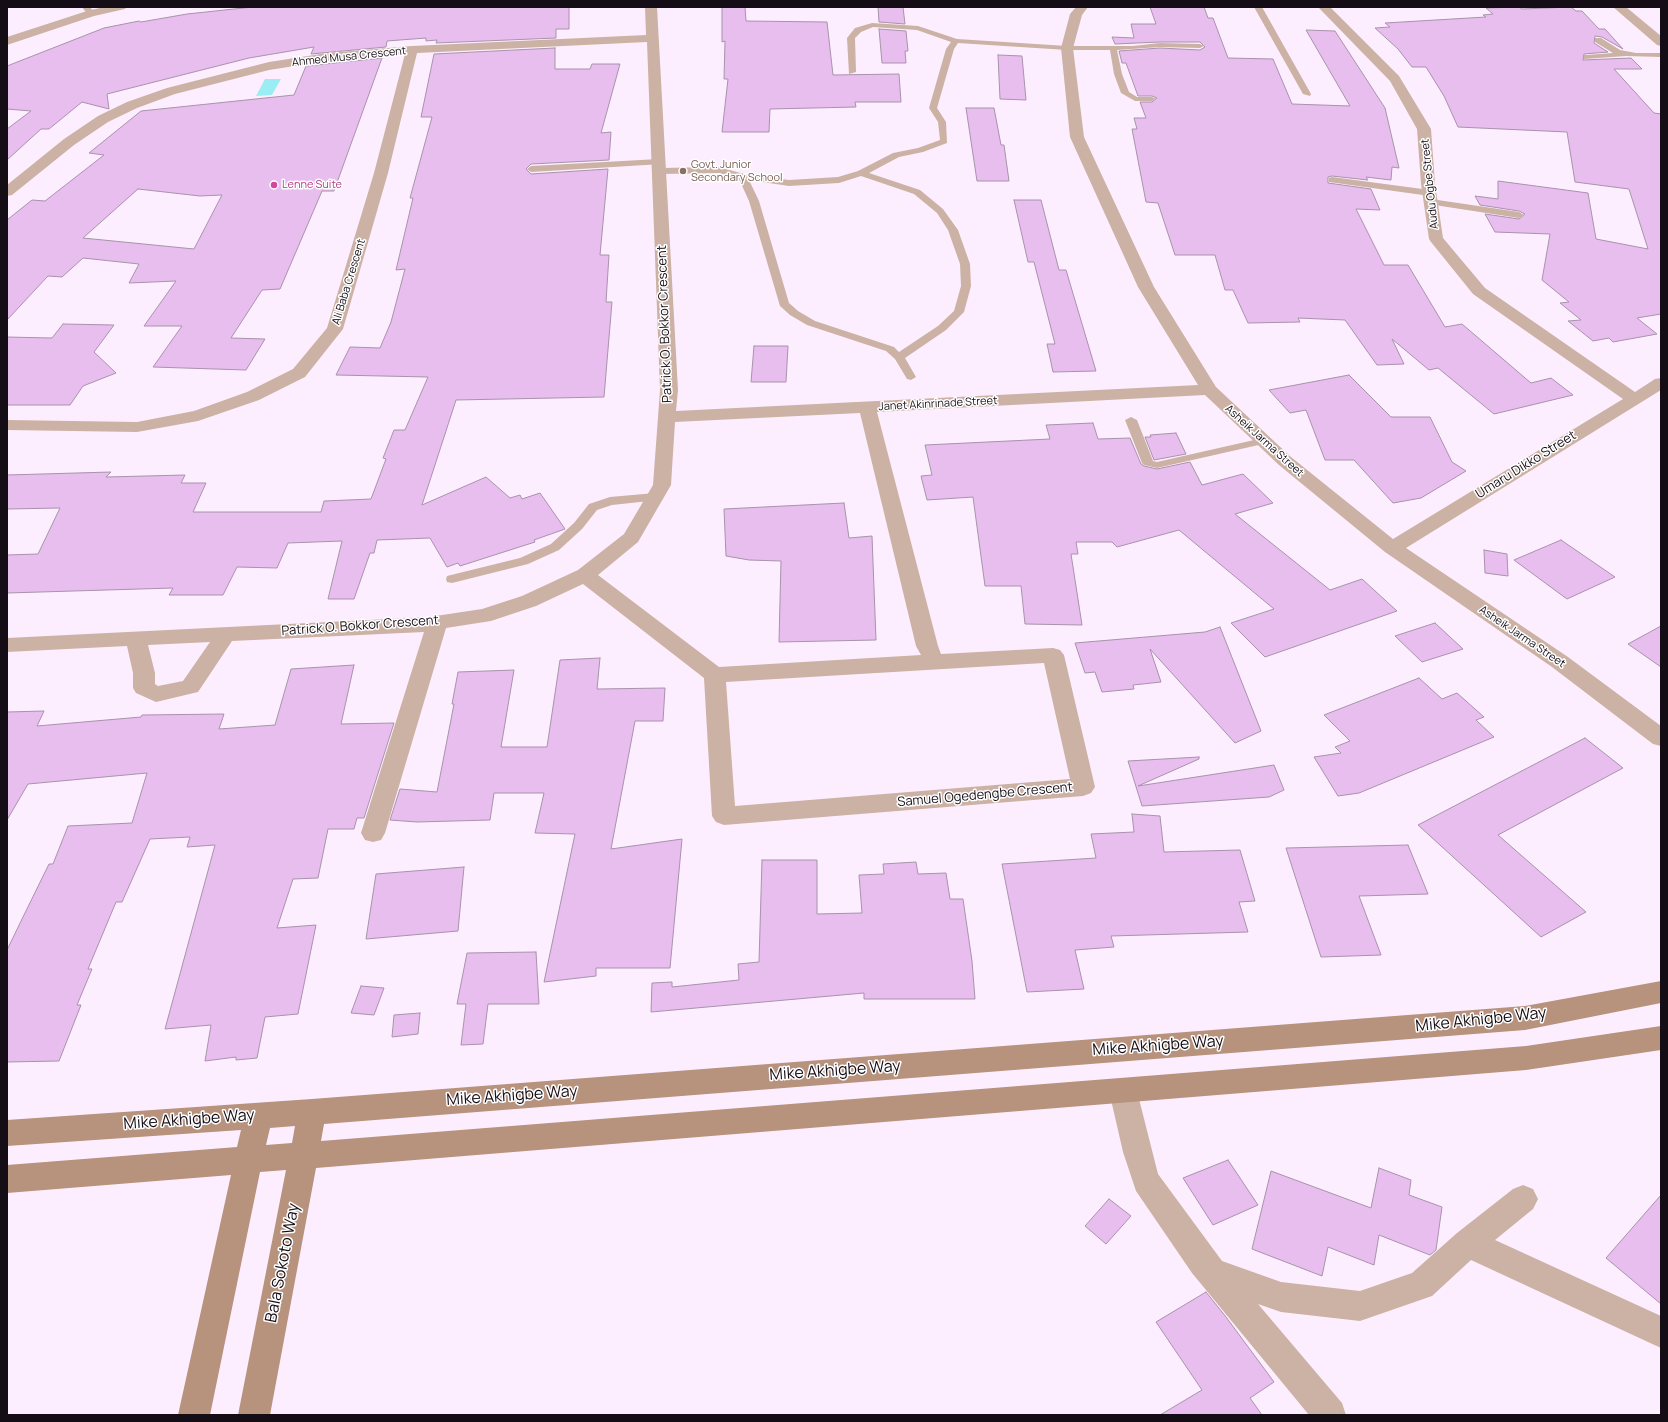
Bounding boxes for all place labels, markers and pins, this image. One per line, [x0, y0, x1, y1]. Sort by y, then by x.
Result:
place label: Govt. Junior Secondary School [691, 158, 783, 184]
marker: Govt. Junior Secondary School [678, 166, 688, 176]
place label: Lenne Suite [282, 178, 342, 192]
marker: Lenne Suite [269, 180, 279, 190]

